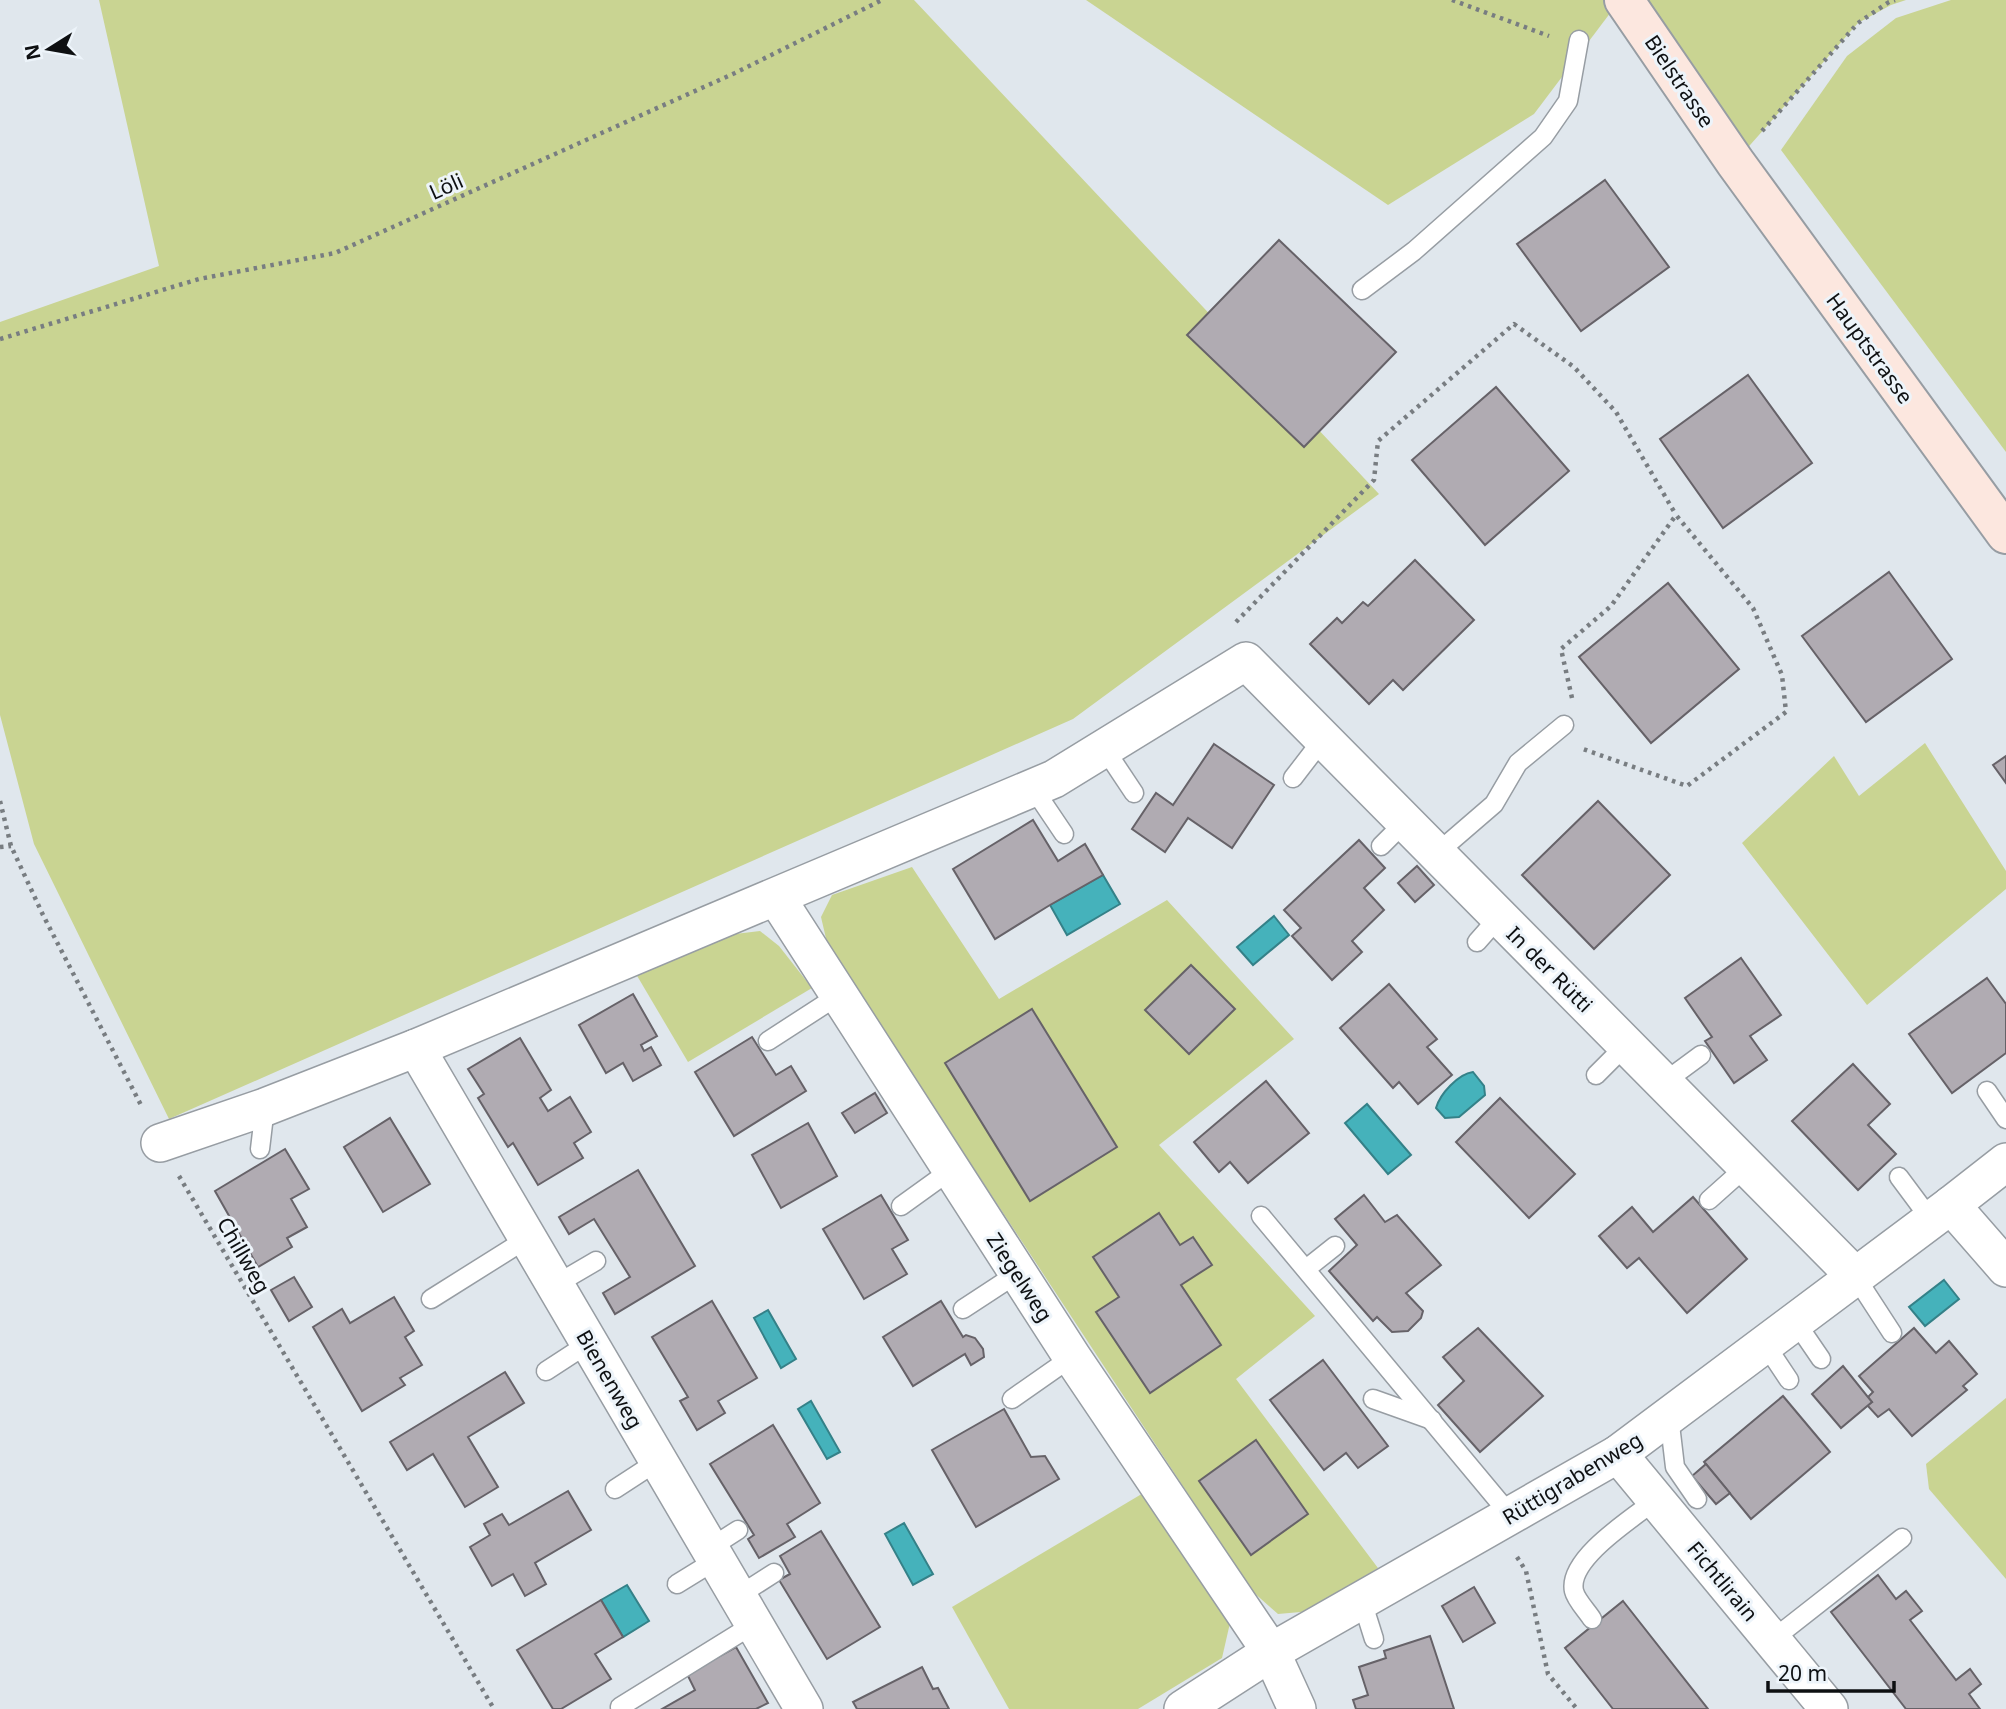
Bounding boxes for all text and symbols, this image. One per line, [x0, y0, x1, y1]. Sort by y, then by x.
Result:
north arrow [14, 14, 84, 84]
street label: Bielstrasse [1639, 29, 1721, 133]
text: N [18, 42, 47, 62]
street label: Löli [425, 166, 467, 206]
street label: Hauptstrasse [1820, 287, 1920, 409]
street label: In der Rütti [1501, 920, 1599, 1018]
street label: Chillweg [211, 1212, 277, 1298]
street label: Ziegelweg [981, 1227, 1059, 1327]
street label: Bienenweg [570, 1324, 650, 1434]
street label: Rüttigrabenweg [1497, 1425, 1647, 1531]
street label: Fichtlirain [1681, 1535, 1765, 1627]
scale bar [1768, 1650, 1894, 1694]
text: 20 m [1778, 1659, 1827, 1687]

